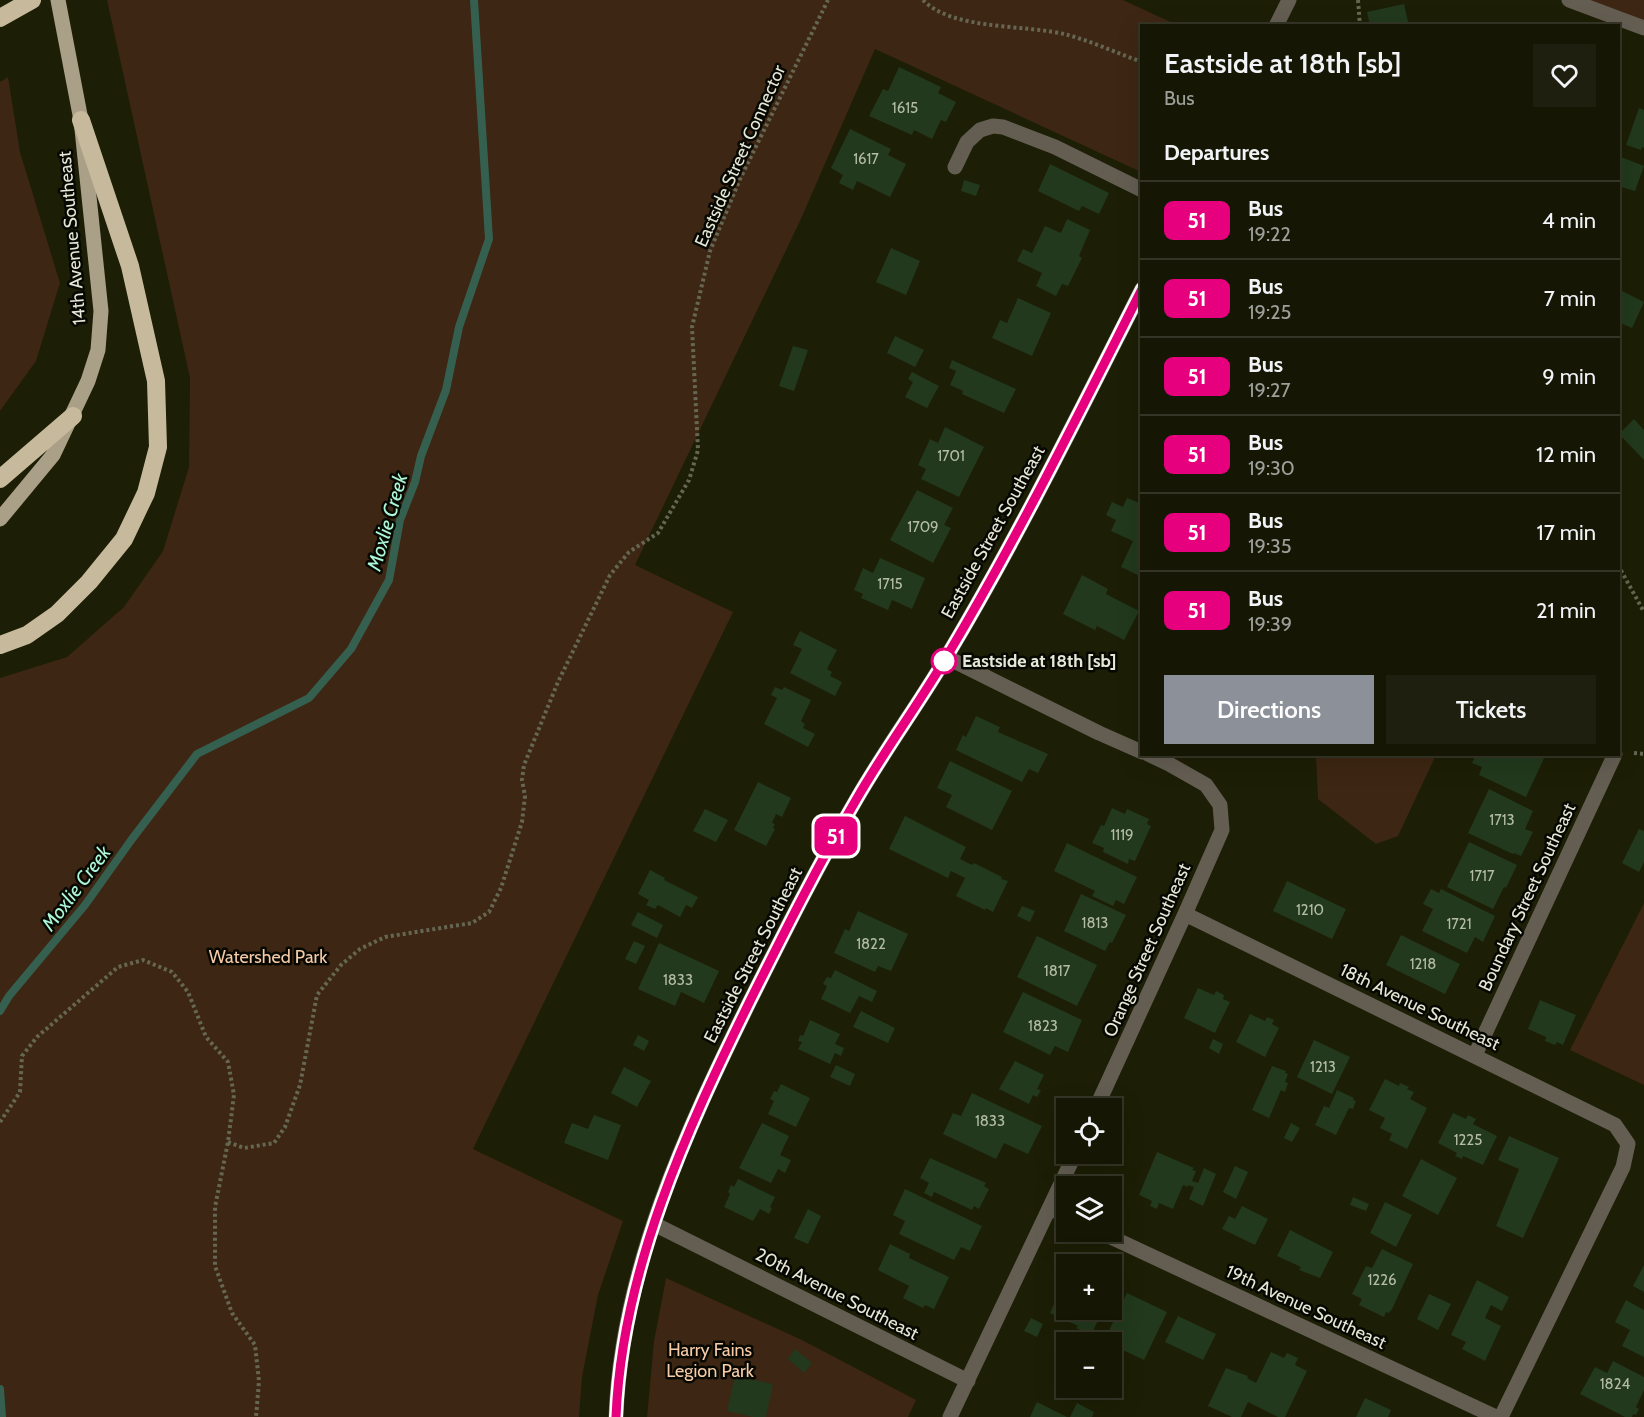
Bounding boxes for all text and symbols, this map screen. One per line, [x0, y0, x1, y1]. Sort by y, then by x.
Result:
button: heart [1533, 44, 1596, 107]
text: Eastside at 18th [sb] [1164, 46, 1401, 80]
street label: Eastside Street Connector [690, 61, 790, 250]
text: Bus [1164, 86, 1195, 110]
house number: 1615 [892, 99, 918, 117]
text: Departures [1164, 139, 1269, 166]
street label: 14th Avenue Southeast [53, 150, 91, 326]
house number: 1617 [853, 150, 879, 168]
text: Bus [1248, 195, 1283, 222]
text: 4 min [1542, 207, 1596, 234]
text: 51 [1187, 208, 1207, 233]
text: 19:22 [1248, 222, 1291, 246]
text: Bus [1248, 273, 1283, 300]
text: 7 min [1544, 285, 1596, 312]
text: 51 [1187, 286, 1207, 311]
text: 19:25 [1248, 300, 1291, 324]
text: Bus [1248, 351, 1283, 378]
text: 9 min [1542, 363, 1596, 390]
text: 51 [1187, 364, 1207, 389]
text: 19:27 [1248, 378, 1291, 402]
text: Bus [1248, 429, 1283, 456]
text: 12 min [1536, 441, 1596, 468]
street label: Eastside Street Southeast [936, 442, 1050, 622]
text: 51 [1187, 442, 1207, 467]
house number: 1701 [937, 447, 965, 465]
text: 19:30 [1248, 456, 1295, 480]
water label: Moxlie Creek [361, 469, 413, 574]
text: Bus [1248, 507, 1283, 534]
house number: 1709 [907, 518, 939, 536]
text: 17 min [1537, 519, 1596, 546]
text: 51 [1187, 520, 1207, 545]
text: 19:35 [1248, 534, 1292, 558]
house number: 1715 [877, 575, 903, 593]
text: Bus [1248, 585, 1283, 612]
text: 21 min [1536, 597, 1596, 624]
text: 51 [1187, 598, 1207, 623]
text: 19:39 [1248, 612, 1292, 636]
marker: Eastside at 18th [sb] [931, 648, 957, 674]
place label: Eastside at 18th [sb] [962, 650, 1116, 672]
button: Directions [1164, 675, 1374, 744]
button: Tickets [1386, 675, 1596, 744]
street label: Boundary Street Southeast [1474, 799, 1580, 995]
house number: 1713 [1489, 811, 1515, 829]
line badge: 51 [809, 816, 863, 856]
text: 51 [826, 824, 846, 849]
house number: 1119 [1110, 826, 1134, 844]
water label: Moxlie Creek [36, 840, 117, 936]
street label: Orange Street Southeast [1099, 860, 1195, 1040]
street label: Eastside Street Southeast [699, 864, 807, 1046]
house number: 1717 [1470, 867, 1495, 885]
house number: 1210 [1296, 901, 1324, 919]
house number: 1813 [1082, 914, 1109, 932]
house number: 1721 [1446, 915, 1472, 933]
house number: 1822 [856, 935, 886, 953]
park label: Watershed Park [209, 946, 328, 968]
house number: 1218 [1410, 955, 1436, 973]
street label: 18th Avenue Southeast [1337, 959, 1503, 1055]
house number: 1817 [1044, 962, 1071, 980]
house number: 1833 [663, 971, 693, 989]
house number: 1823 [1028, 1017, 1058, 1035]
house number: 1213 [1310, 1058, 1336, 1076]
map controls [1056, 1098, 1122, 1398]
button: locate [1056, 1098, 1122, 1164]
house number: 1833 [975, 1112, 1005, 1130]
house number: 1225 [1454, 1131, 1482, 1149]
button: layers [1056, 1176, 1122, 1242]
street label: 20th Avenue Southeast [752, 1243, 922, 1345]
button: + [1056, 1254, 1122, 1320]
street label: 19th Avenue Southeast [1222, 1260, 1390, 1354]
house number: 1226 [1367, 1271, 1397, 1289]
button: − [1056, 1332, 1122, 1398]
park label: Harry Fains Legion Park [666, 1339, 755, 1382]
house number: 1824 [1600, 1375, 1631, 1393]

